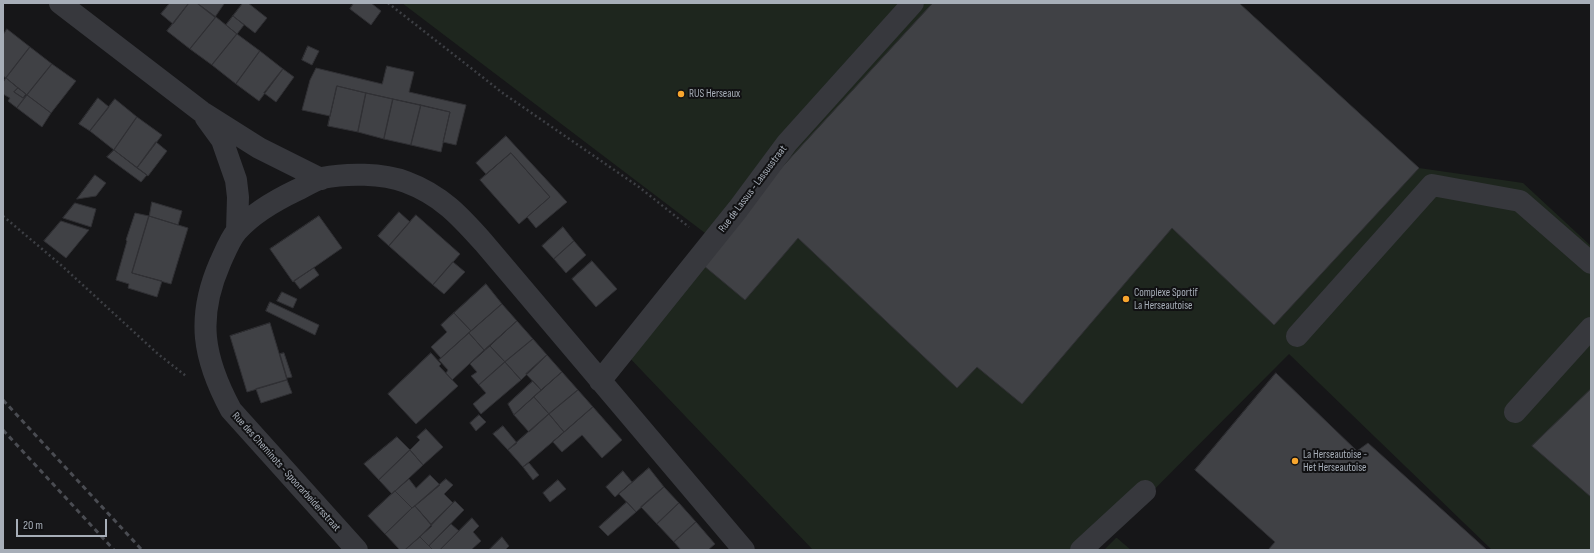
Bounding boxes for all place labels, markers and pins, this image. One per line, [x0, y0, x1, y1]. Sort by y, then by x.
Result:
place label: RUS Herseaux [689, 87, 740, 101]
marker: RUS Herseaux [676, 89, 686, 99]
place label: Complexe Sportif La Herseautoise [1134, 286, 1198, 312]
marker: Complexe Sportif La Herseautoise [1121, 294, 1131, 304]
place label: La Herseautoise - Het Herseautoise [1303, 448, 1367, 474]
marker: La Herseautoise - Het Herseautoise [1290, 456, 1300, 466]

